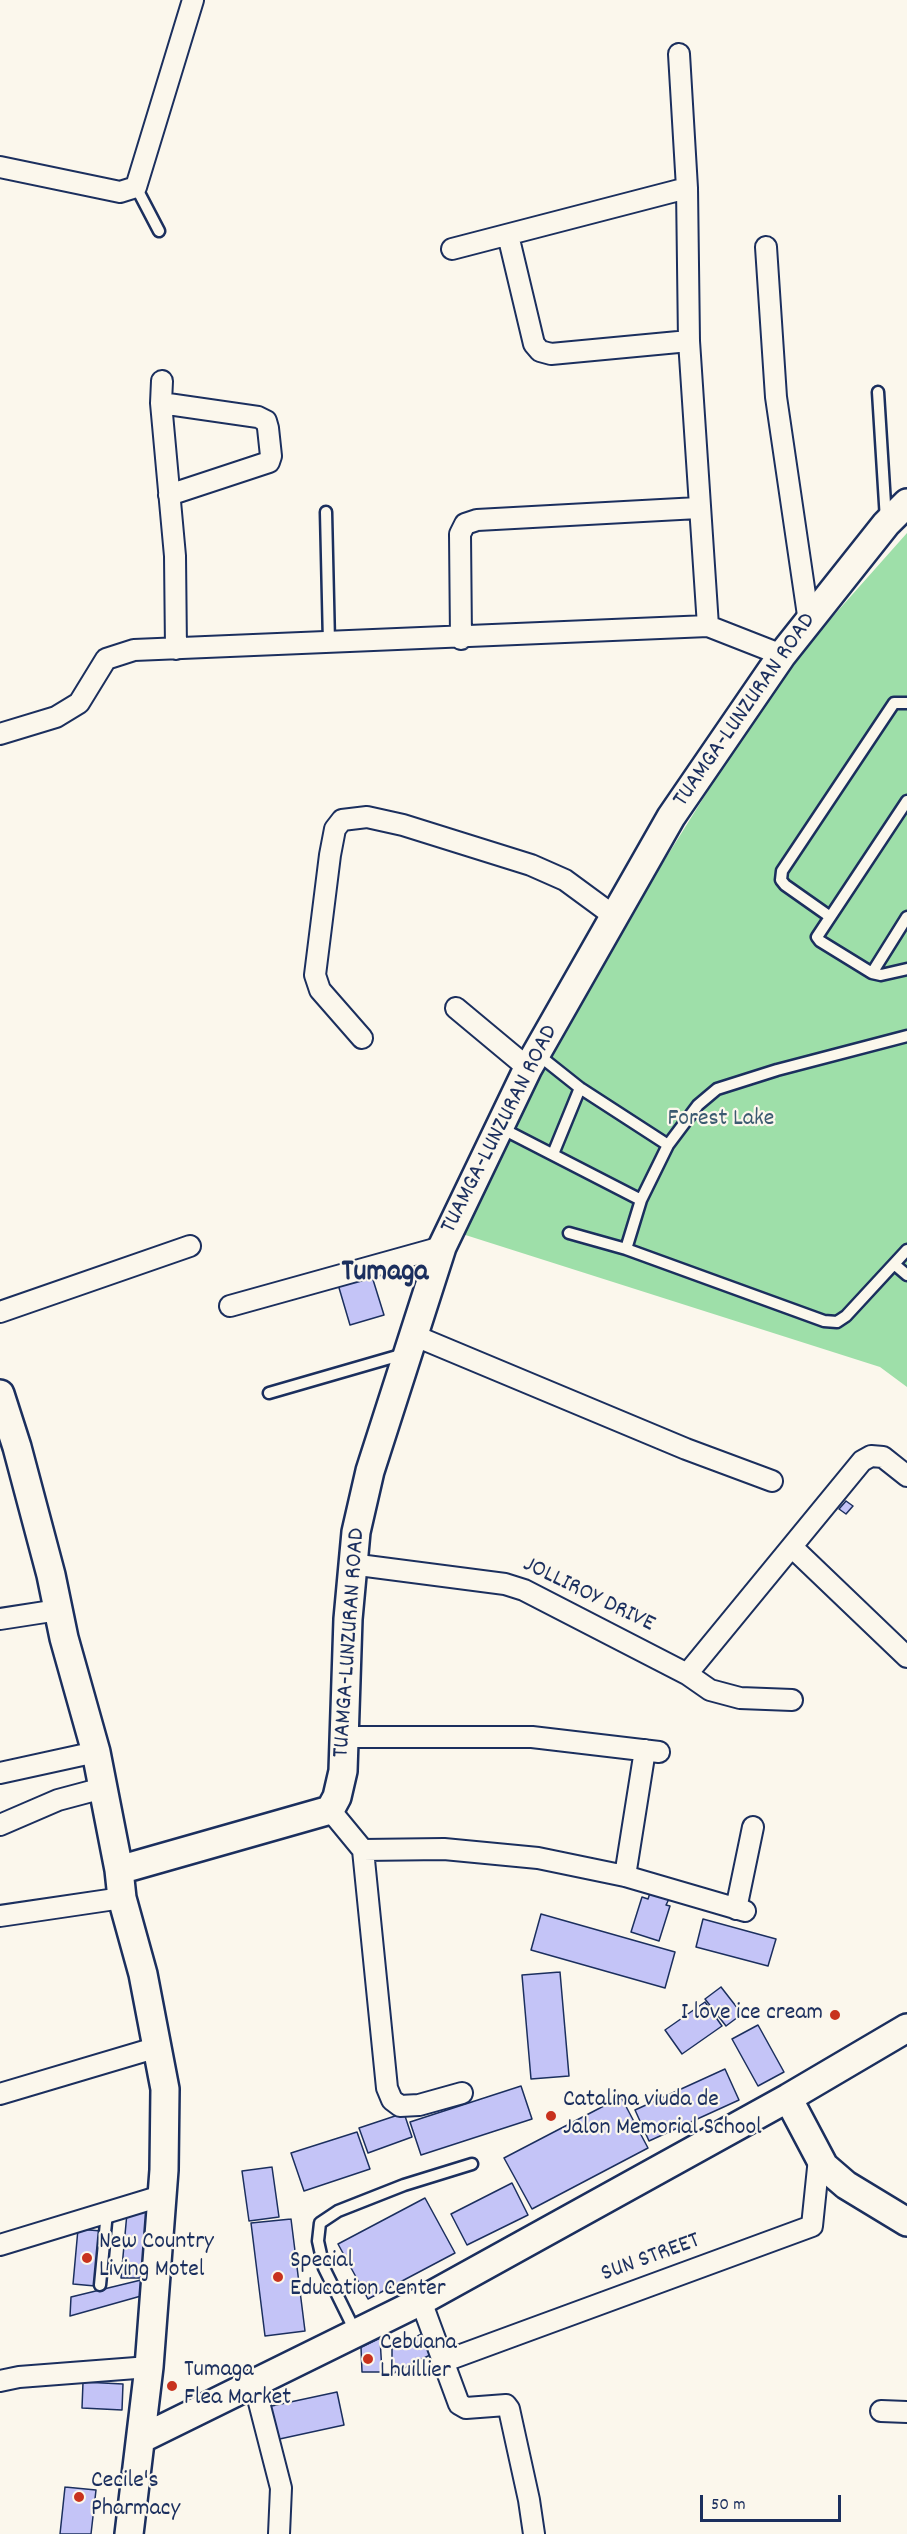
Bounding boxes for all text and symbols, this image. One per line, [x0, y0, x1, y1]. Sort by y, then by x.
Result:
street label: TUAMGA-LUNZURAN ROAD [668, 608, 824, 814]
street label: TUAMGA-LUNZURAN ROAD [436, 1021, 566, 1239]
park label: Forest Lake [668, 1107, 774, 1135]
district label: Tumaga [342, 1257, 428, 1293]
street label: TUAMGA-LUNZURAN ROAD [329, 1527, 373, 1759]
street label: JOLLIROY DRIVE [517, 1552, 659, 1640]
place label: I love ice cream [681, 2001, 823, 2029]
marker: I love ice cream [828, 2008, 842, 2022]
place label: Catalina viuda de Jalon Memorial School [563, 2088, 762, 2144]
marker: Catalina viuda de Jalon Memorial School [544, 2109, 558, 2123]
street label: SUN STREET [598, 2228, 704, 2290]
place label: New Country Living Motel [99, 2230, 214, 2286]
place label: Special Education Center [290, 2249, 446, 2305]
marker: New Country Living Motel [80, 2251, 94, 2265]
marker: Special Education Center [271, 2270, 285, 2284]
place label: Cebuana Lhuillier [380, 2331, 457, 2387]
marker: Cebuana Lhuillier [361, 2352, 375, 2366]
place label: Tumaga Flea Market [184, 2358, 291, 2414]
marker: Tumaga Flea Market [165, 2379, 179, 2393]
place label: Cecile's Pharmacy [91, 2469, 180, 2525]
scale bar [703, 2483, 844, 2521]
marker: Cecile's Pharmacy [72, 2490, 86, 2504]
text: 50 m [711, 2493, 746, 2518]

